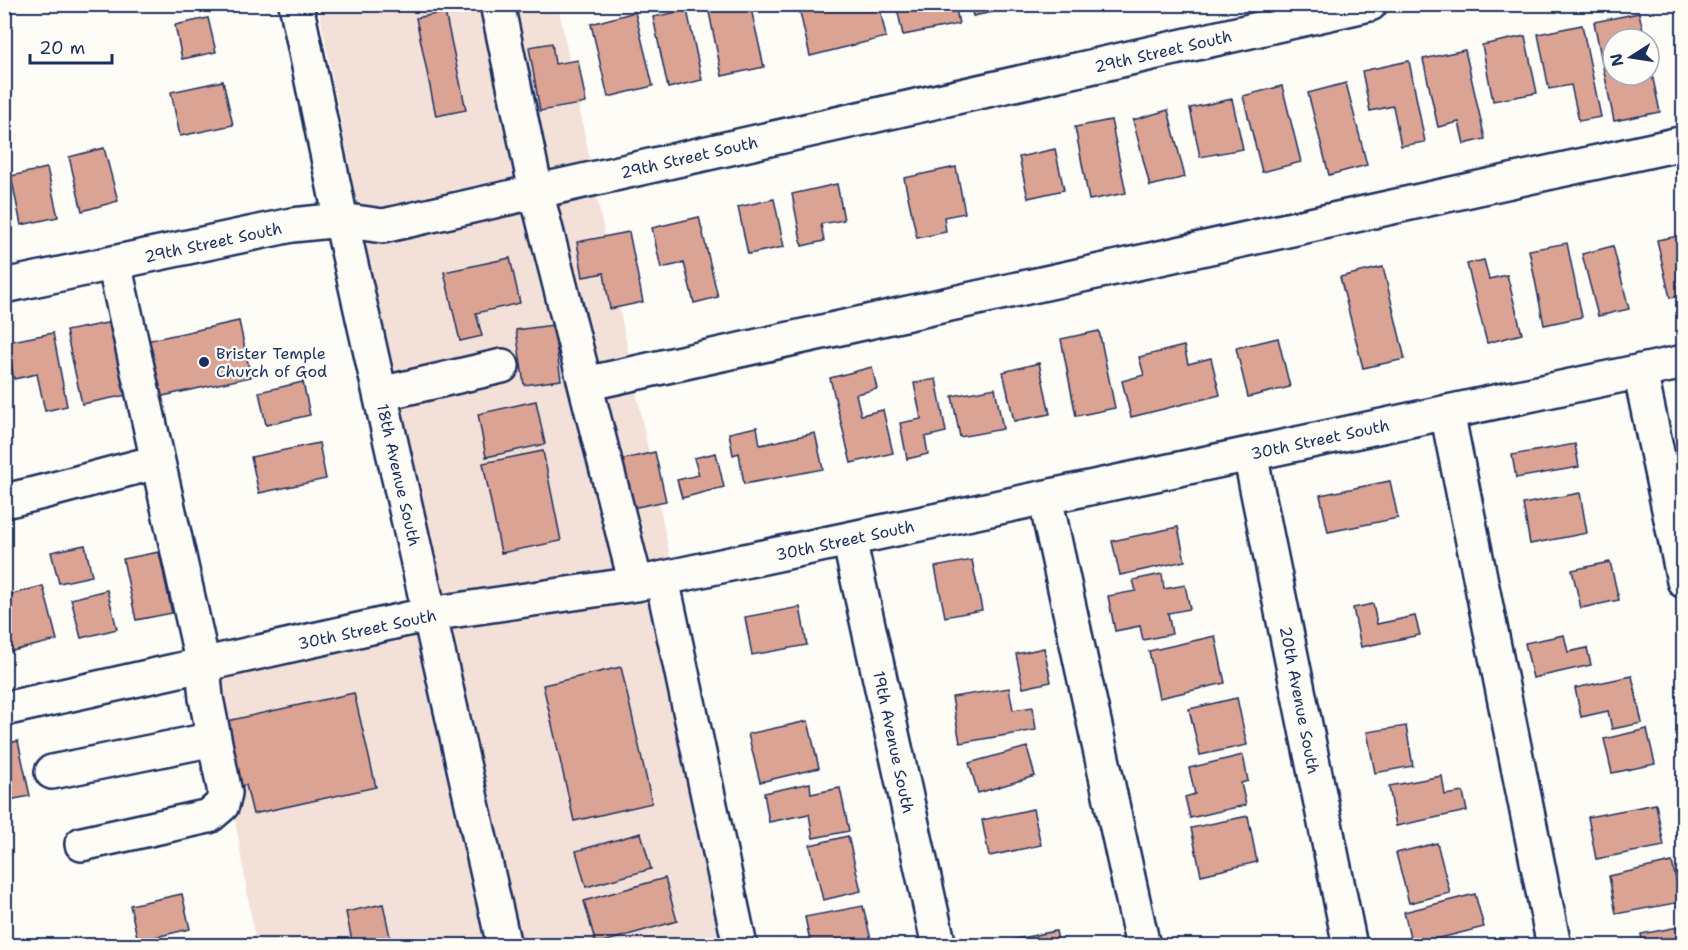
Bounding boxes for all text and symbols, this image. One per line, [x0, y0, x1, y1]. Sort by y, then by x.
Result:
street label: 29th Street South [1092, 25, 1234, 77]
scale bar [30, 27, 112, 65]
north arrow [1601, 27, 1661, 87]
text: 20 m [39, 36, 85, 60]
text: N [1605, 52, 1628, 68]
street label: 29th Street South [618, 131, 760, 183]
street label: 29th Street South [142, 218, 284, 267]
place label: Brister Temple Church of God [216, 343, 327, 382]
marker: Brister Temple Church of God [197, 355, 211, 369]
street label: 18th Avenue South [372, 402, 425, 548]
street label: 30th Street South [1249, 415, 1391, 464]
street label: 30th Street South [774, 516, 916, 565]
street label: 30th Street South [296, 605, 438, 654]
street label: 20th Avenue South [1275, 624, 1324, 776]
street label: 19th Avenue South [868, 669, 919, 815]

